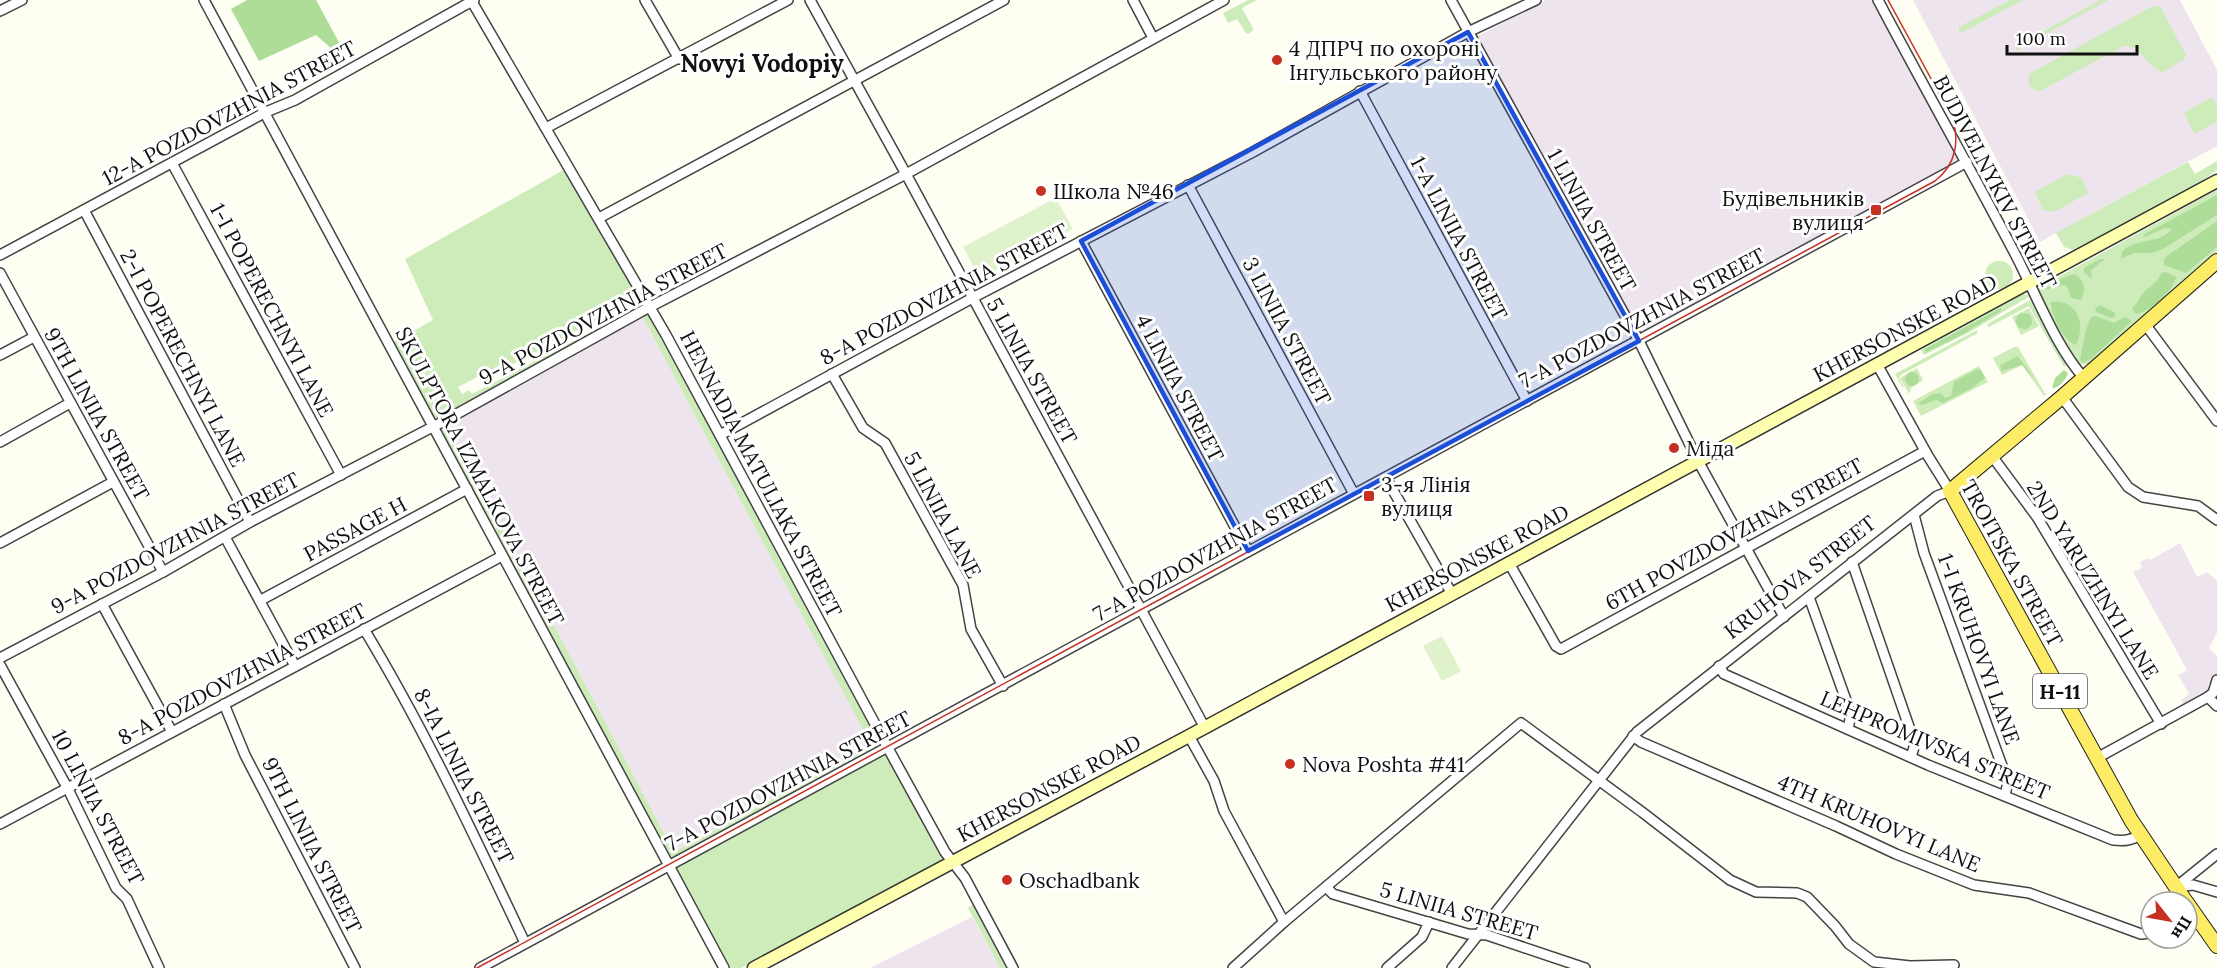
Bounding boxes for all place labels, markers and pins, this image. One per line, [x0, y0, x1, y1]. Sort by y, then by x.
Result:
place label: 4 ДПРЧ по охороні Інгульського району [1289, 35, 1497, 86]
marker: 4 ДПРЧ по охороні Інгульського району [1270, 53, 1284, 67]
place label: Школа №46 [1053, 178, 1174, 205]
marker: Школа №46 [1034, 184, 1048, 198]
place label: Будівельників вулиця [1722, 185, 1864, 236]
marker: Будівельників вулиця [1869, 203, 1883, 217]
place label: Міда [1686, 435, 1735, 462]
marker: Міда [1667, 441, 1681, 455]
place label: 3-я Лінія вулиця [1381, 471, 1471, 522]
marker: 3-я Лінія вулиця [1362, 489, 1376, 503]
place label: Nova Poshta #41 [1302, 751, 1465, 778]
marker: Nova Poshta #41 [1283, 757, 1297, 771]
place label: Oschadbank [1019, 867, 1140, 894]
marker: Oschadbank [1000, 873, 1014, 887]

